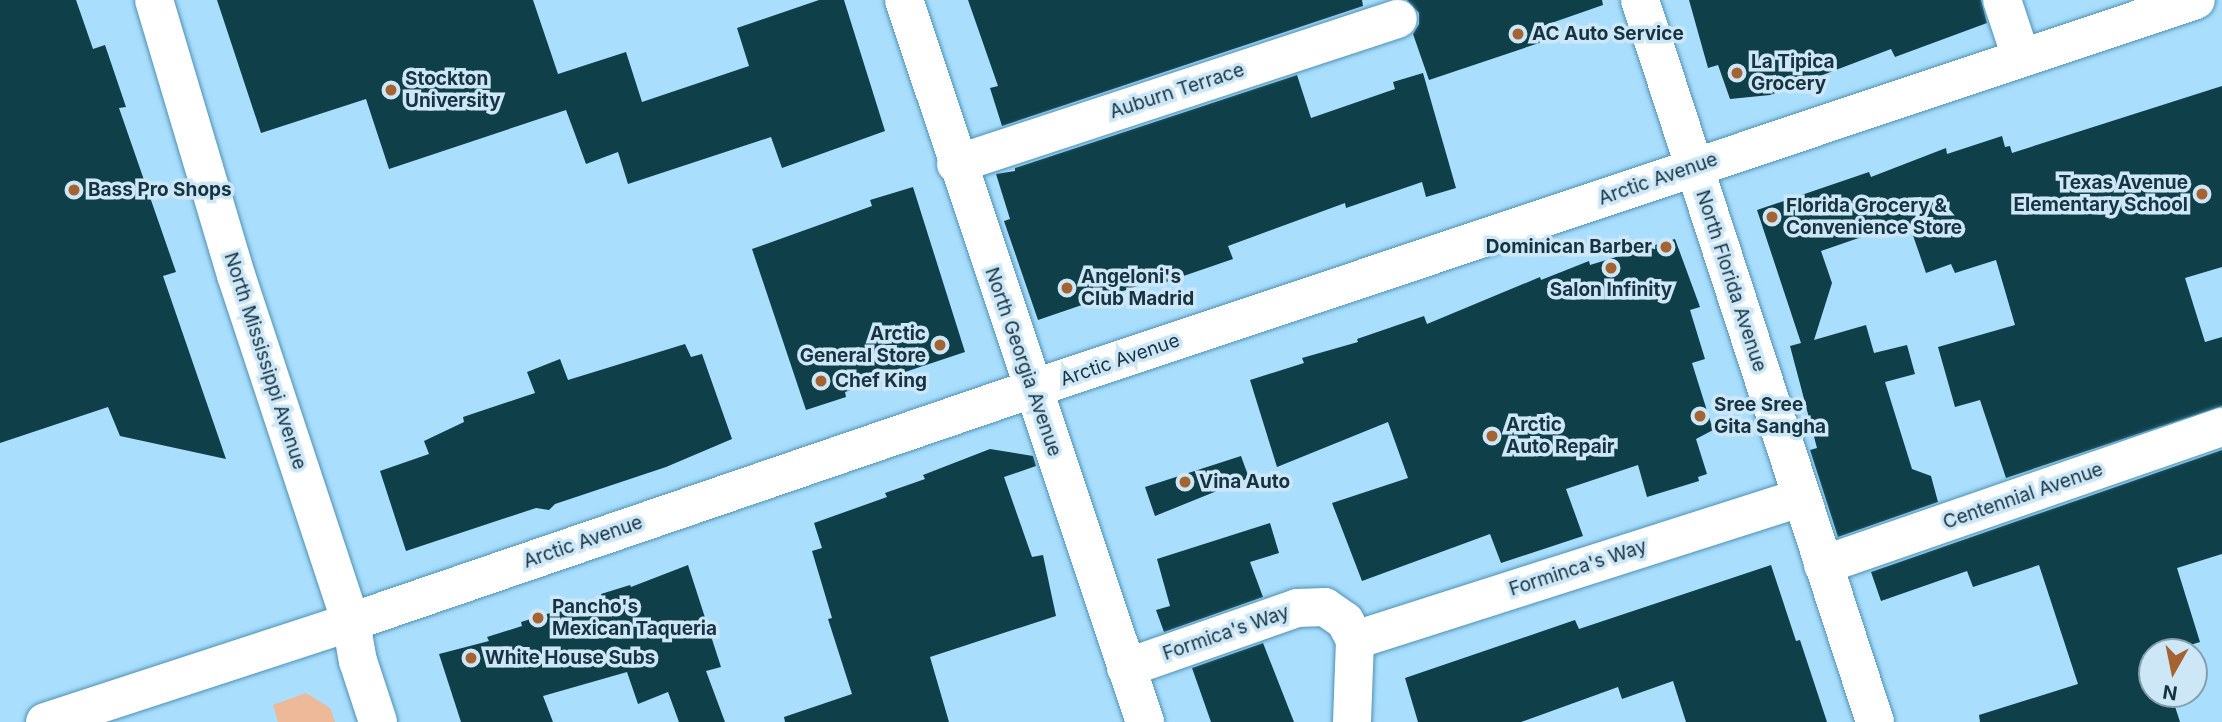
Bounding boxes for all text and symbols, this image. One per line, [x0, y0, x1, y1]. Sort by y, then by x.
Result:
place label: AC Auto Service [1532, 23, 1684, 45]
marker: AC Auto Service [1510, 26, 1526, 42]
place label: La Tipica Grocery [1751, 51, 1835, 95]
street label: Auburn Terrace [1107, 58, 1247, 124]
marker: La Tipica Grocery [1729, 65, 1745, 81]
place label: Stockton University [405, 68, 501, 112]
marker: Stockton University [383, 82, 399, 98]
street label: Arctic Avenue [1595, 148, 1721, 210]
place label: Texas Avenue Elementary School [2014, 172, 2188, 216]
place label: Bass Pro Shops [88, 179, 232, 201]
marker: Bass Pro Shops [66, 182, 82, 198]
marker: Texas Avenue Elementary School [2194, 186, 2210, 202]
street label: North Florida Avenue [1691, 187, 1771, 375]
place label: Florida Grocery & Convenience Store [1786, 195, 1962, 239]
marker: Florida Grocery & Convenience Store [1764, 209, 1780, 225]
place label: Dominican Barber [1486, 236, 1652, 258]
marker: Dominican Barber [1658, 239, 1674, 255]
street label: North Mississippi Avenue [219, 250, 311, 472]
marker: Salon Infinity [1603, 260, 1619, 276]
street label: North Georgia Avenue [980, 264, 1066, 460]
place label: Angeloni's Club Madrid [1081, 266, 1194, 310]
place label: Salon Infinity [1550, 279, 1672, 301]
marker: Angeloni's Club Madrid [1059, 280, 1075, 296]
place label: Arctic General Store [800, 323, 926, 367]
street label: Arctic Avenue [1057, 329, 1183, 391]
marker: Arctic General Store [932, 337, 948, 353]
place label: Chef King [835, 370, 927, 392]
marker: Chef King [813, 373, 829, 389]
place label: Sree Sree Gita Sangha [1714, 394, 1826, 438]
marker: Sree Sree Gita Sangha [1692, 408, 1708, 424]
place label: Arctic Auto Repair [1506, 414, 1615, 458]
marker: Arctic Auto Repair [1484, 428, 1500, 444]
street label: Centennial Avenue [1940, 458, 2106, 534]
place label: Vina Auto [1199, 471, 1290, 493]
marker: Vina Auto [1177, 474, 1193, 490]
street label: Arctic Avenue [520, 511, 646, 573]
street label: Forminca's Way [1506, 535, 1650, 601]
place label: Pancho's Mexican Taqueria [552, 596, 717, 640]
street label: Formica's Way [1160, 601, 1292, 665]
marker: Pancho's Mexican Taqueria [530, 610, 546, 626]
north arrow [2138, 638, 2208, 708]
place label: White House Subs [485, 647, 655, 669]
marker: White House Subs [463, 650, 479, 666]
text: N [2161, 680, 2179, 705]

